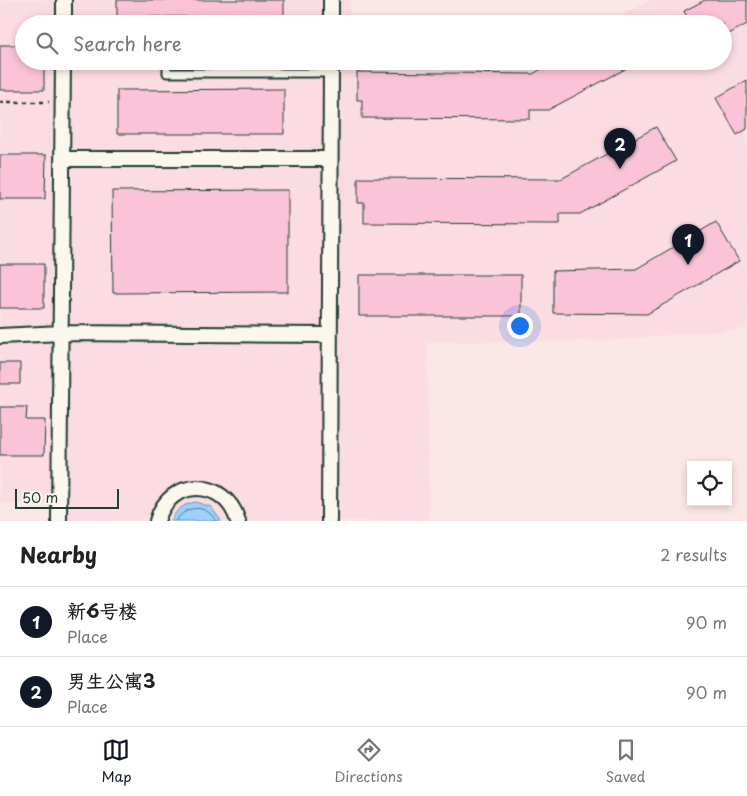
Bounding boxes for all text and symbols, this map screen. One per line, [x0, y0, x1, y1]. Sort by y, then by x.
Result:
search box [15, 15, 732, 70]
icon: search [33, 29, 61, 57]
text: Search here [73, 29, 182, 57]
pin: 2 [604, 128, 636, 169]
pin: 1 [672, 224, 704, 265]
your location [507, 313, 533, 339]
map controls [687, 461, 732, 506]
button: locate [687, 461, 732, 506]
scale bar [15, 486, 119, 509]
text: 50 m [22, 487, 58, 508]
text: Nearby [20, 538, 97, 570]
text: 2 results [660, 542, 727, 566]
text: 新6号楼 [67, 596, 137, 624]
text: 1 [32, 610, 40, 634]
text: 90 m [686, 610, 727, 634]
text: Place [67, 624, 108, 648]
text: 男生公寓3 [67, 666, 155, 694]
text: 2 [30, 680, 42, 704]
text: 90 m [686, 680, 727, 704]
text: Place [67, 694, 108, 718]
tab: Map [102, 736, 131, 787]
tab: Directions [335, 736, 403, 787]
tab: Saved [606, 736, 645, 787]

